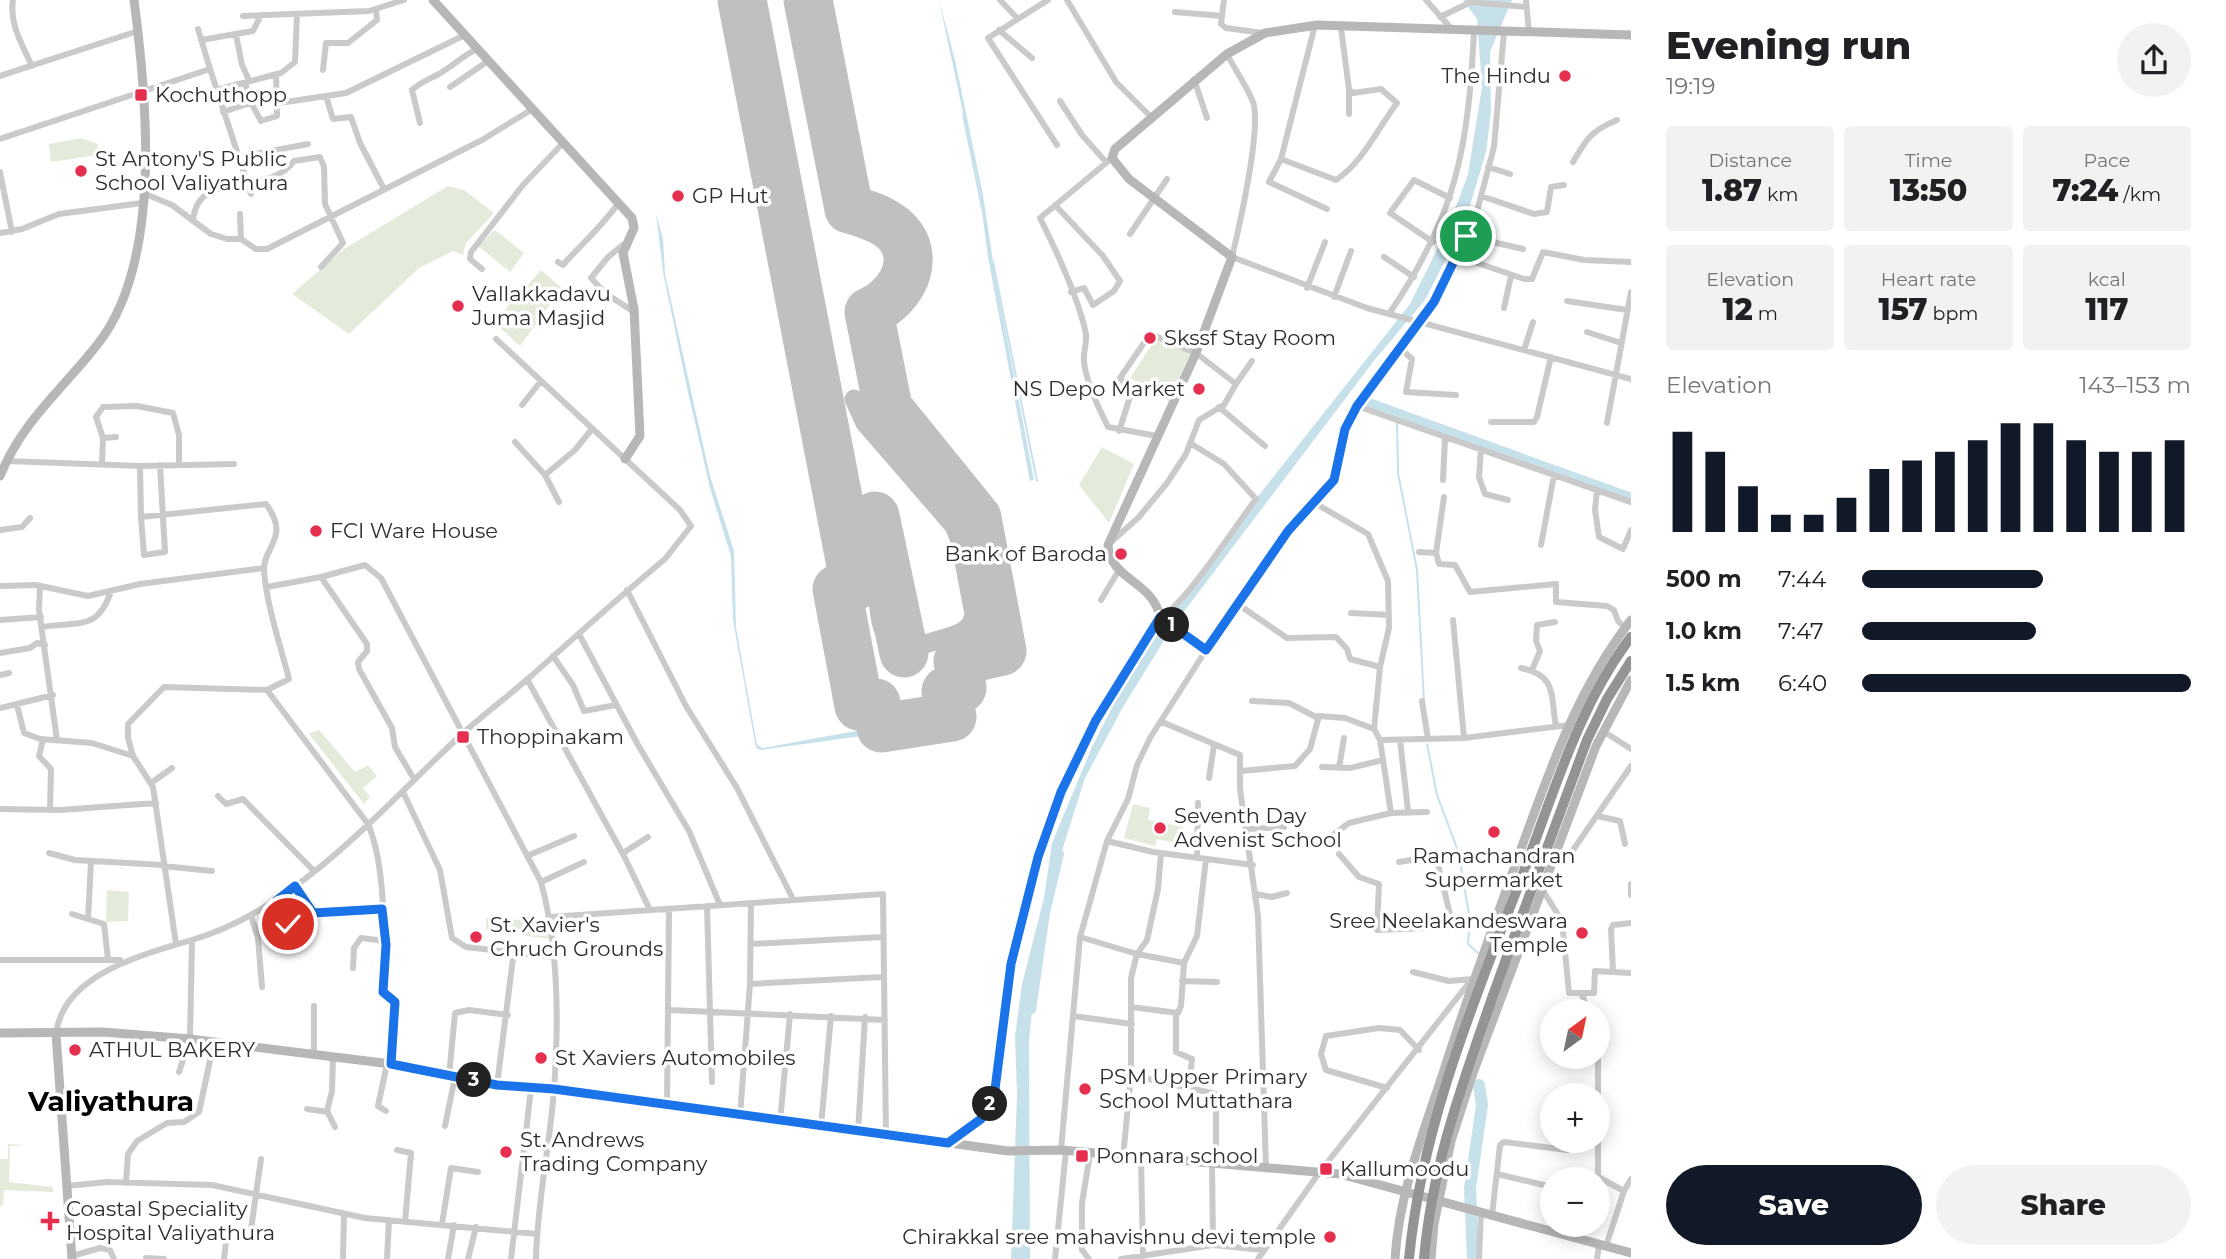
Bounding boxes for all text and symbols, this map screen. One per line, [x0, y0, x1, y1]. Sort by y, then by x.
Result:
text: Evening run [1666, 22, 1911, 69]
button: share [2117, 23, 2191, 97]
place label: The Hindu [1441, 63, 1551, 88]
marker: The Hindu [1557, 68, 1573, 84]
text: 19:19 [1666, 72, 1716, 100]
place label: Kochuthopp [155, 82, 287, 107]
marker: Kochuthopp [133, 87, 149, 103]
place label: St Antony'S Public School Valiyathura [95, 146, 289, 195]
text: Distance [1708, 149, 1792, 172]
text: Time [1905, 149, 1952, 172]
text: Pace [2084, 149, 2130, 172]
marker: St Antony'S Public School Valiyathura [73, 163, 89, 179]
text: 1.87 [1702, 172, 1762, 209]
text: 13:50 [1890, 172, 1967, 209]
text: 7:24 [2053, 172, 2118, 209]
place label: GP Hut [692, 183, 769, 208]
text: km [1762, 183, 1798, 206]
text: /km [2118, 183, 2161, 206]
marker: GP Hut [670, 188, 686, 204]
pin [1436, 206, 1496, 266]
icon: arrive [1447, 217, 1485, 255]
text: Elevation [1706, 268, 1794, 291]
text: Heart rate [1881, 268, 1976, 291]
text: kcal [2088, 268, 2126, 291]
place label: Vallakkadavu Juma Masjid [471, 281, 611, 330]
text: 12 [1723, 291, 1753, 328]
text: 157 [1879, 291, 1928, 328]
text: 117 [2085, 291, 2128, 328]
marker: Vallakkadavu Juma Masjid [450, 298, 466, 314]
text: m [1753, 302, 1778, 325]
text: bpm [1928, 302, 1978, 325]
place label: Skssf Stay Room [1164, 325, 1336, 350]
marker: Skssf Stay Room [1142, 330, 1158, 346]
text: Elevation [1666, 371, 1772, 399]
text: 143–153 m [2079, 371, 2191, 399]
place label: NS Depo Market [1013, 376, 1185, 401]
marker: NS Depo Market [1191, 381, 1207, 397]
place label: FCI Ware House [330, 518, 498, 543]
marker: FCI Ware House [308, 523, 324, 539]
place label: Bank of Baroda [945, 541, 1107, 566]
marker: Bank of Baroda [1113, 546, 1129, 562]
text: 500 m [1666, 565, 1742, 593]
text: 7:44 [1778, 565, 1826, 593]
pin: 1 [1154, 608, 1190, 642]
text: 1 [1168, 613, 1175, 636]
text: 1.0 km [1666, 617, 1742, 645]
text: 7:47 [1778, 617, 1824, 645]
text: 1.5 km [1666, 669, 1740, 697]
text: 6:40 [1778, 669, 1827, 697]
place label: Thoppinakam [477, 724, 624, 749]
marker: Thoppinakam [455, 729, 471, 745]
place label: Seventh Day Advenist School [1174, 803, 1342, 852]
marker: Seventh Day Advenist School [1152, 820, 1168, 836]
marker: Ramachandran Supermarket [1486, 824, 1502, 840]
place label: Ramachandran Supermarket [1413, 843, 1575, 892]
pin [258, 894, 318, 954]
icon: check [269, 905, 307, 943]
place label: Sree Neelakandeswara Temple [1329, 908, 1568, 957]
place label: St. Xavier's Chruch Grounds [490, 912, 663, 961]
marker: Sree Neelakandeswara Temple [1574, 925, 1590, 941]
marker: St. Xavier's Chruch Grounds [468, 929, 484, 945]
north arrow [1540, 999, 1610, 1069]
map controls [1540, 999, 1610, 1237]
place label: ATHUL BAKERY [89, 1037, 256, 1062]
marker: ATHUL BAKERY [67, 1042, 83, 1058]
place label: St Xaviers Automobiles [555, 1045, 796, 1070]
marker: St Xaviers Automobiles [533, 1050, 549, 1066]
pin: 3 [456, 1062, 491, 1098]
place label: PSM Upper Primary School Muttathara [1099, 1064, 1308, 1113]
text: 3 [468, 1068, 479, 1091]
marker: PSM Upper Primary School Muttathara [1077, 1081, 1093, 1097]
button: + [1540, 1083, 1610, 1153]
district label: Valiyathura [27, 1084, 194, 1118]
pin: 2 [972, 1086, 1007, 1122]
text: 2 [984, 1092, 995, 1115]
place label: St. Andrews Trading Company [520, 1127, 708, 1176]
place label: Ponnara school [1096, 1143, 1258, 1168]
marker: St. Andrews Trading Company [498, 1144, 514, 1160]
marker: Ponnara school [1074, 1148, 1090, 1164]
place label: Kallumoodu [1340, 1156, 1469, 1181]
marker: Kallumoodu [1318, 1161, 1334, 1177]
button: Save [1666, 1165, 1922, 1245]
button: Share [1936, 1165, 2191, 1245]
button: − [1540, 1167, 1610, 1237]
place label: Coastal Speciality Hospital Valiyathura [66, 1196, 275, 1245]
marker: Coastal Speciality Hospital Valiyathura [40, 1211, 60, 1231]
place label: Chirakkal sree mahavishnu devi temple [902, 1224, 1316, 1249]
marker: Chirakkal sree mahavishnu devi temple [1322, 1229, 1338, 1245]

